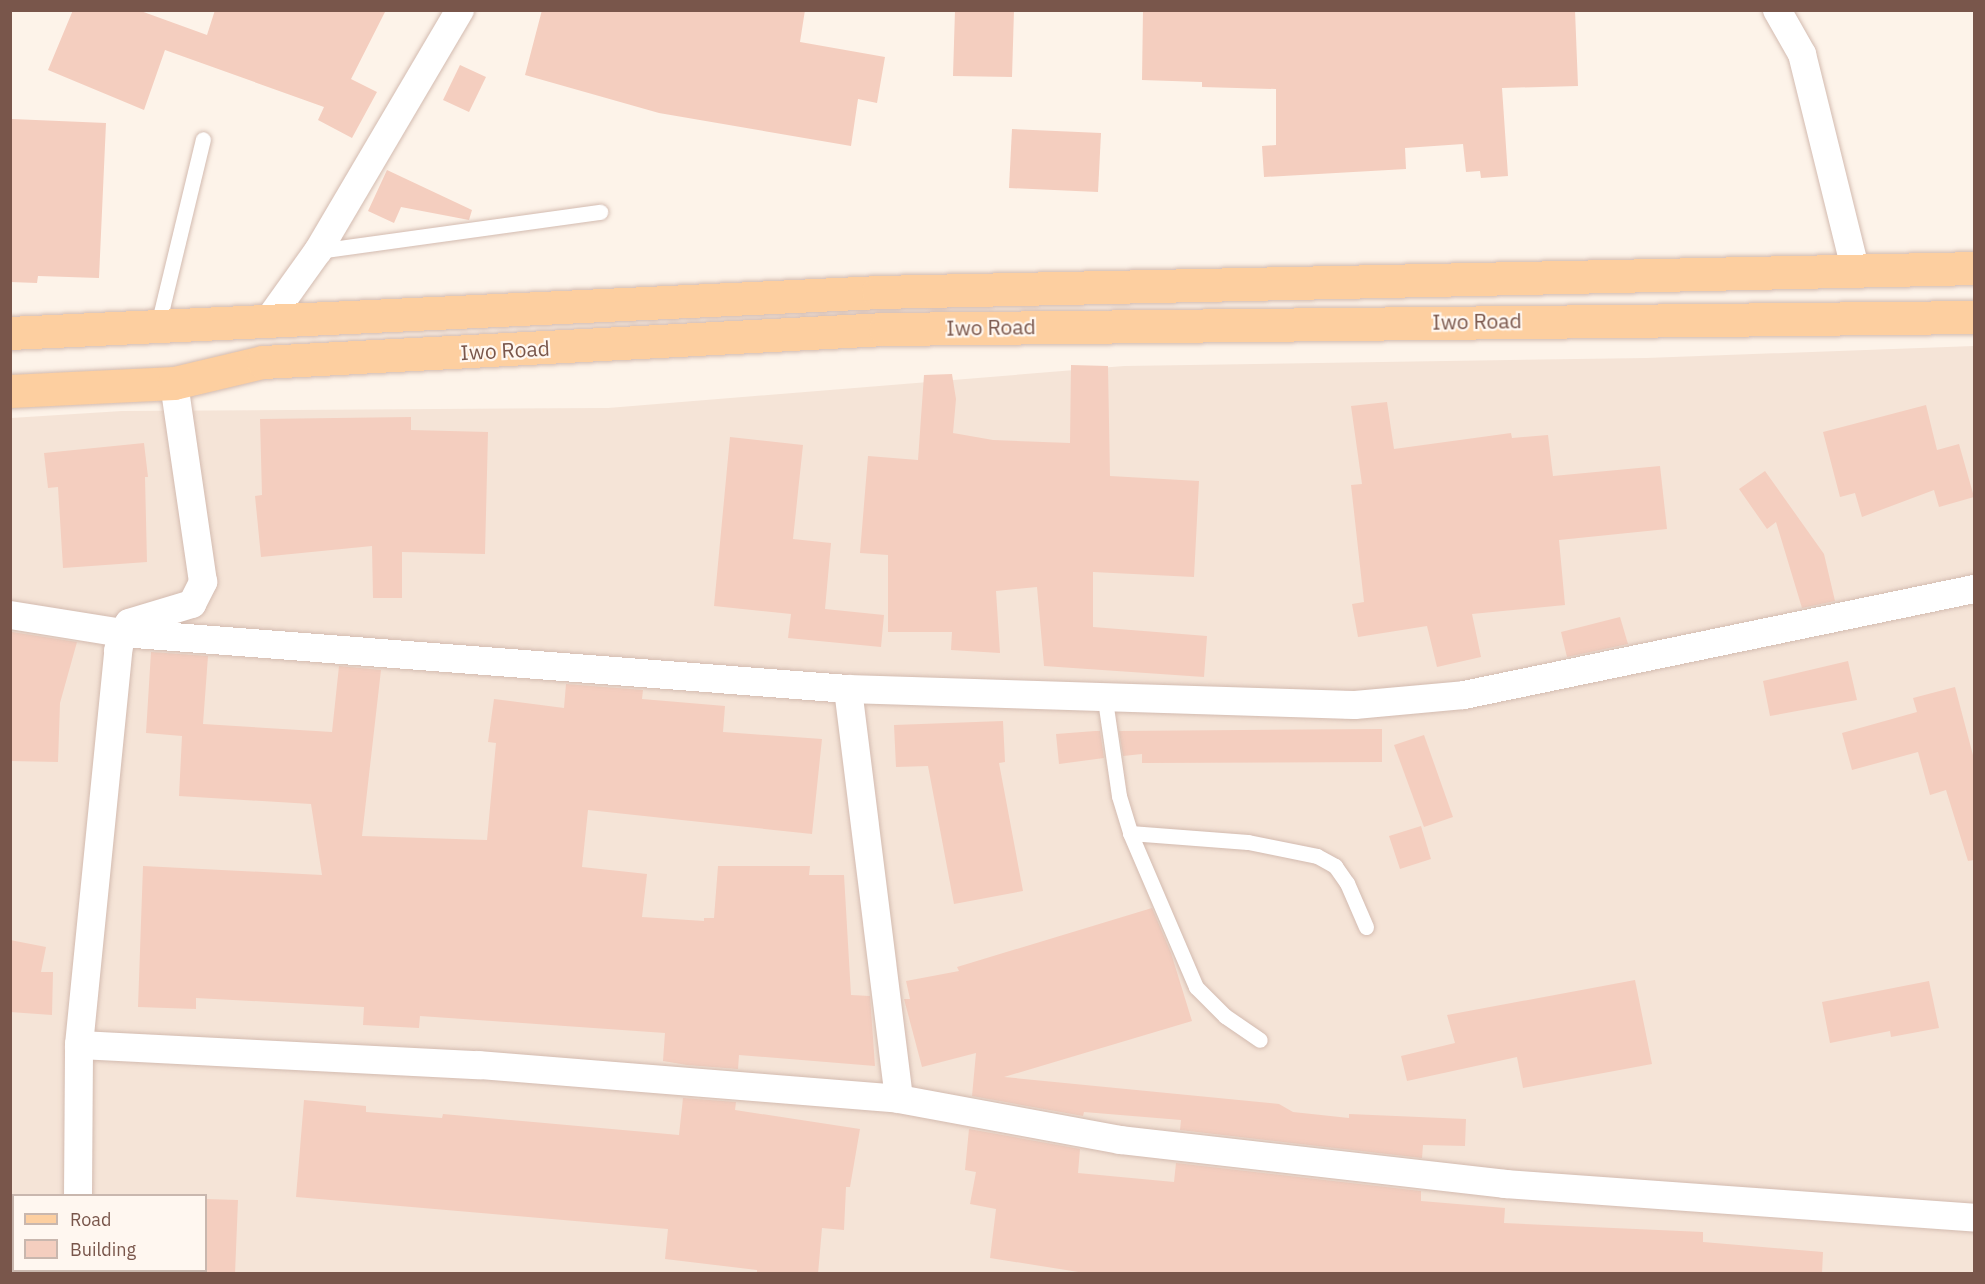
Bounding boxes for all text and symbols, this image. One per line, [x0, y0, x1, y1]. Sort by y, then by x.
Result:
street label: Iwo Road [1432, 308, 1522, 334]
street label: Iwo Road [946, 314, 1036, 340]
street label: Iwo Road [460, 335, 550, 365]
legend [12, 1194, 207, 1272]
text: Road [70, 1208, 111, 1231]
text: Building [70, 1238, 136, 1261]

